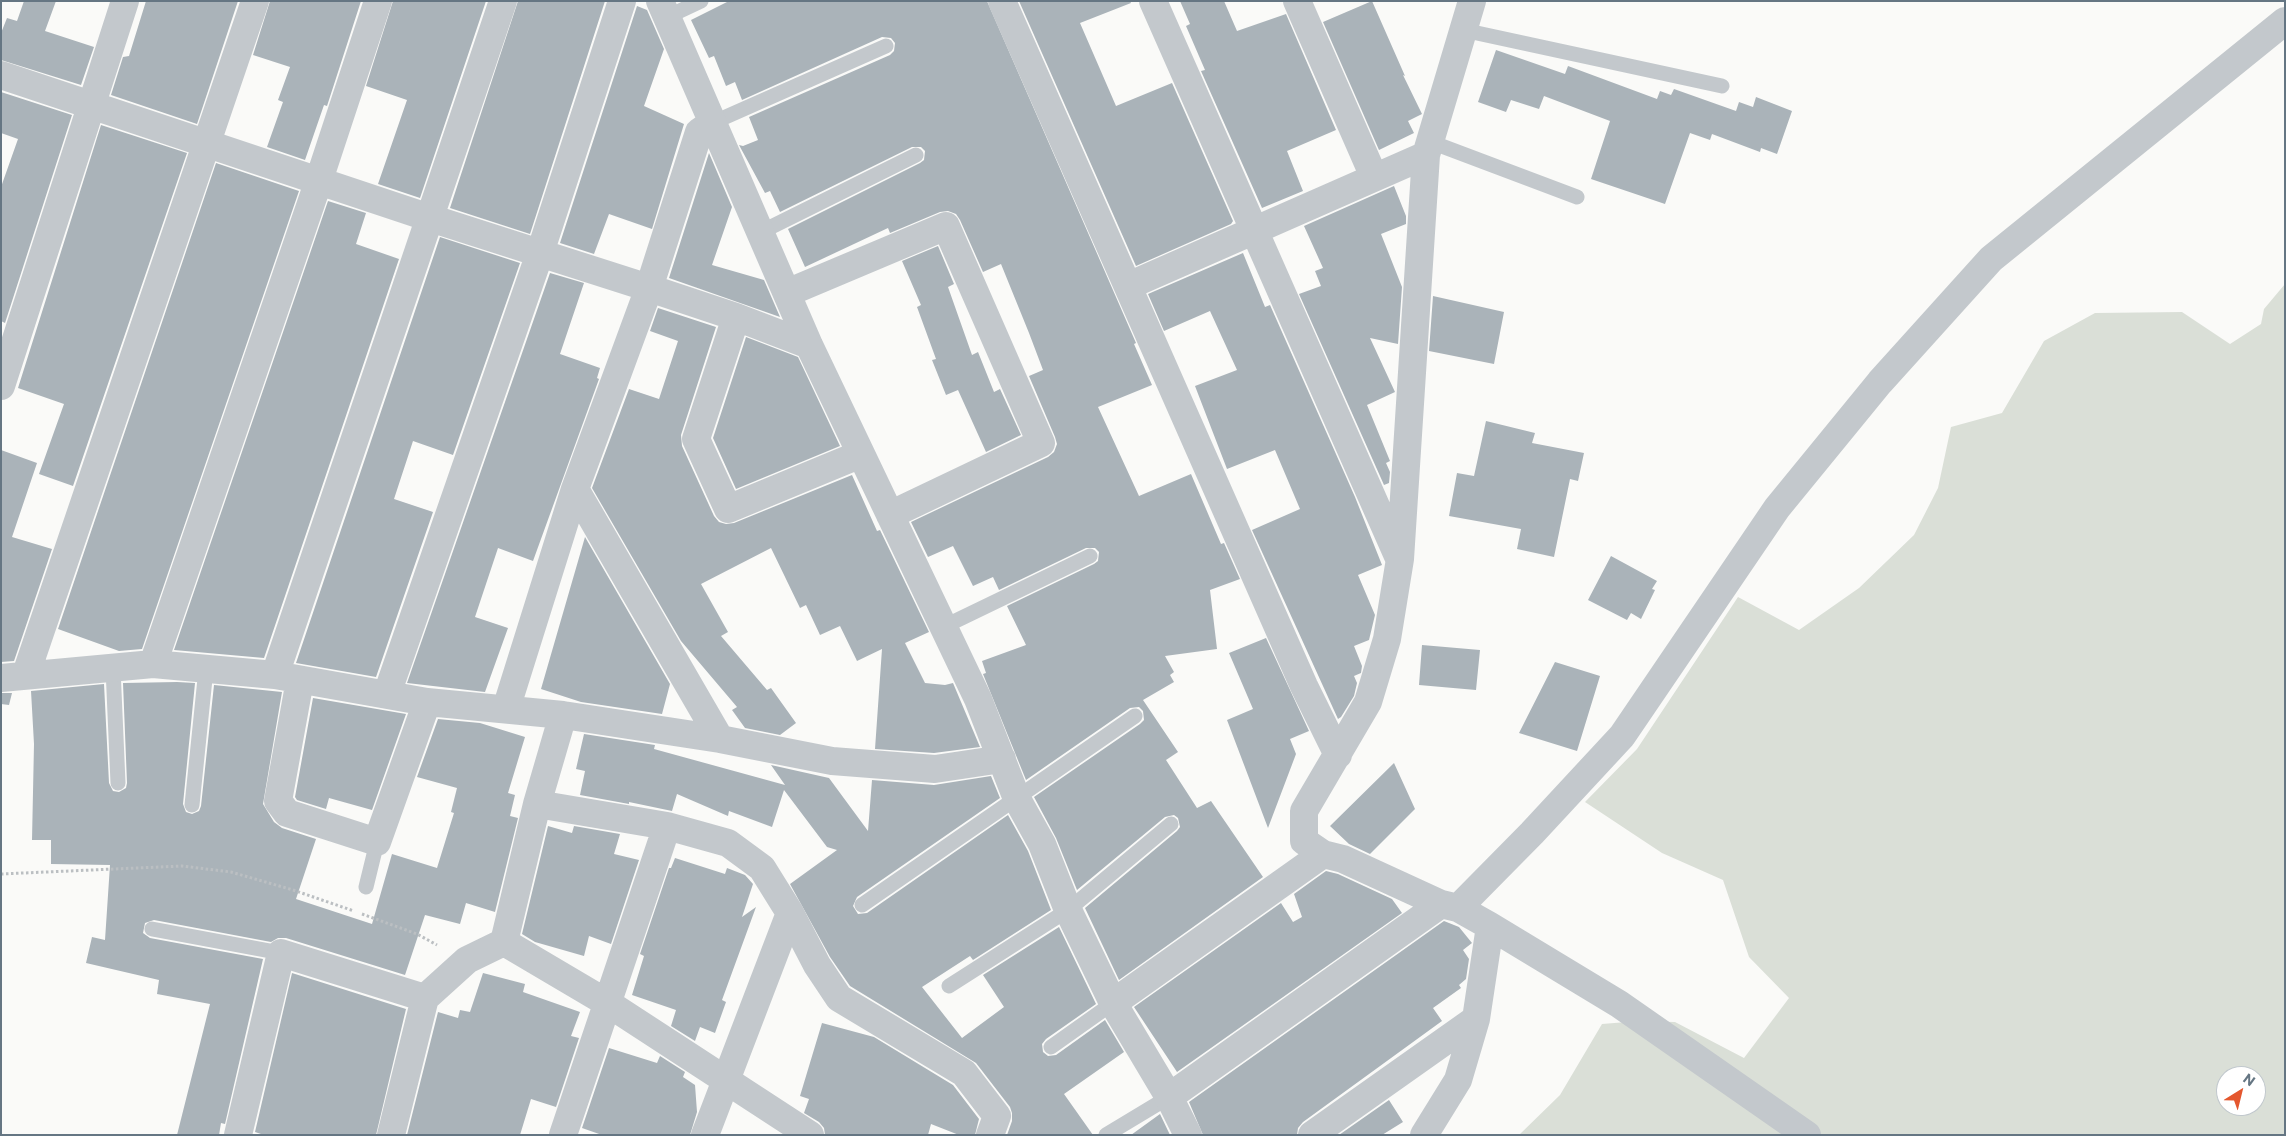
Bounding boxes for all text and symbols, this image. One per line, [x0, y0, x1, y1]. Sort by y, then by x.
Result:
north arrow [2216, 1066, 2266, 1116]
text: N [2240, 1069, 2259, 1089]

